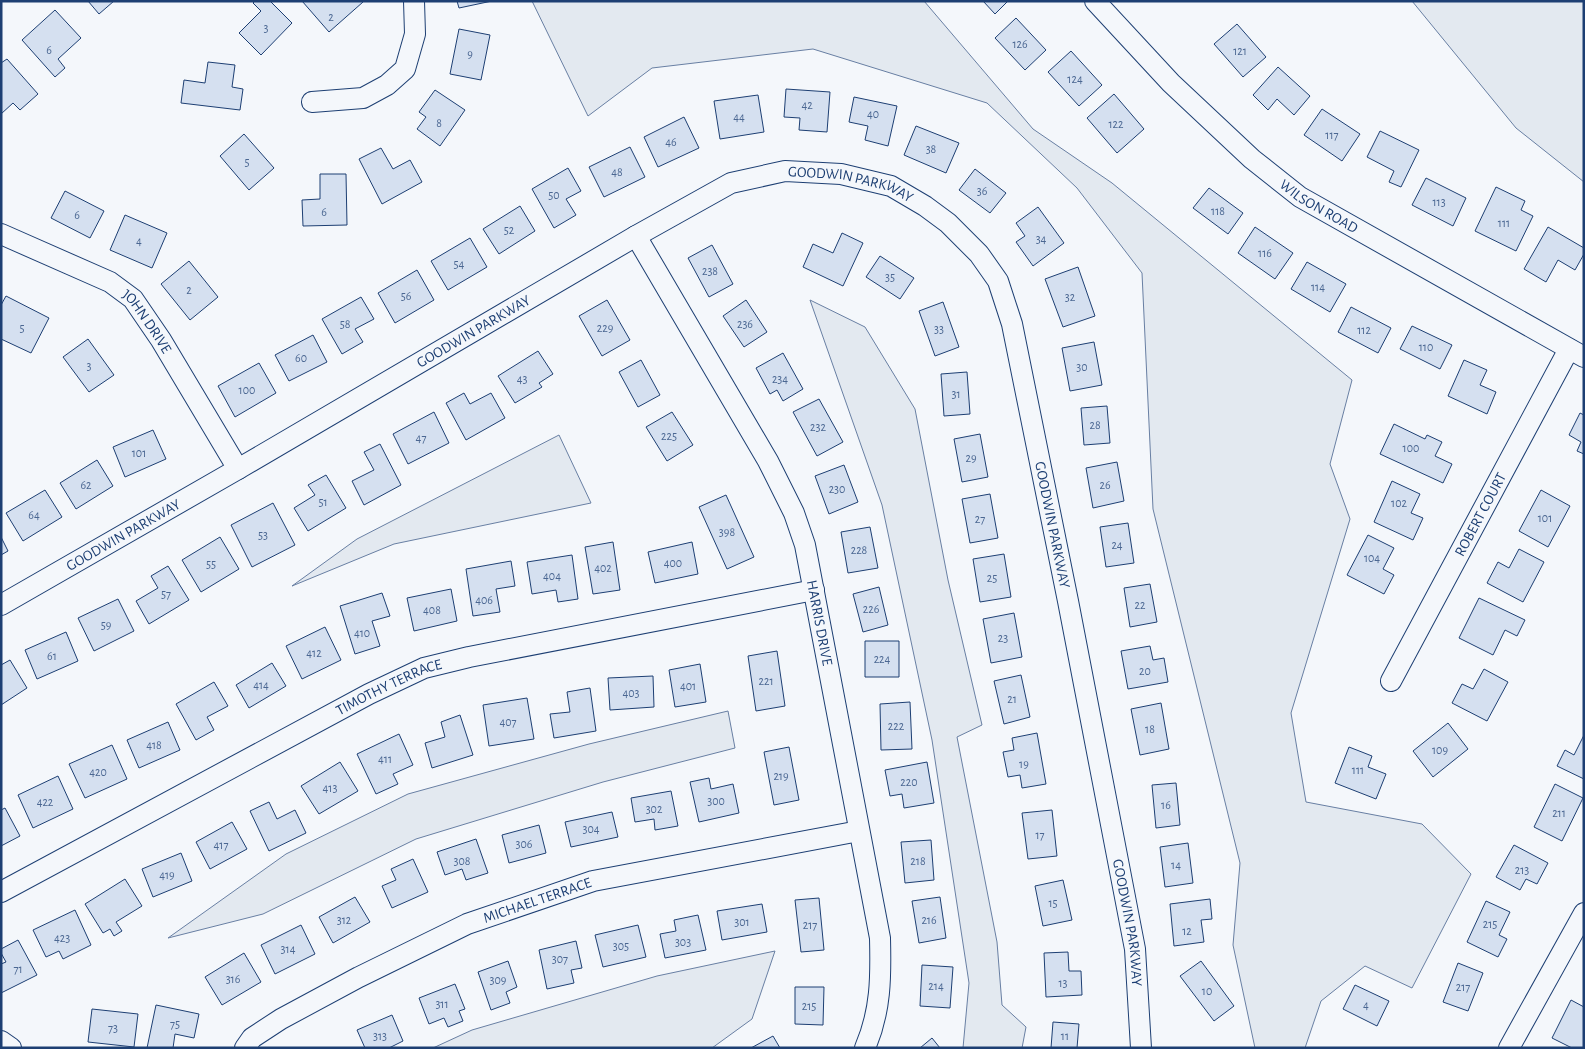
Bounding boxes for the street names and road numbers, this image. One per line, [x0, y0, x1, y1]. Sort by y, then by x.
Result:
street label: GOODWIN PARKWAY [788, 164, 916, 205]
street label: WILSON ROAD [1277, 176, 1361, 236]
street label: JOHN DRIVE [120, 286, 175, 356]
street label: GOODWIN PARKWAY [414, 292, 533, 370]
street label: GOODWIN PARKWAY [1032, 460, 1073, 590]
street label: ROBERT COURT [1452, 470, 1509, 559]
street label: GOODWIN PARKWAY [64, 496, 183, 573]
street label: HARRIS DRIVE [804, 579, 835, 667]
street label: TIMOTHY TERRACE [333, 656, 443, 718]
street label: GOODWIN PARKWAY [1110, 858, 1145, 987]
street label: MICHAEL TERRACE [481, 875, 593, 925]

